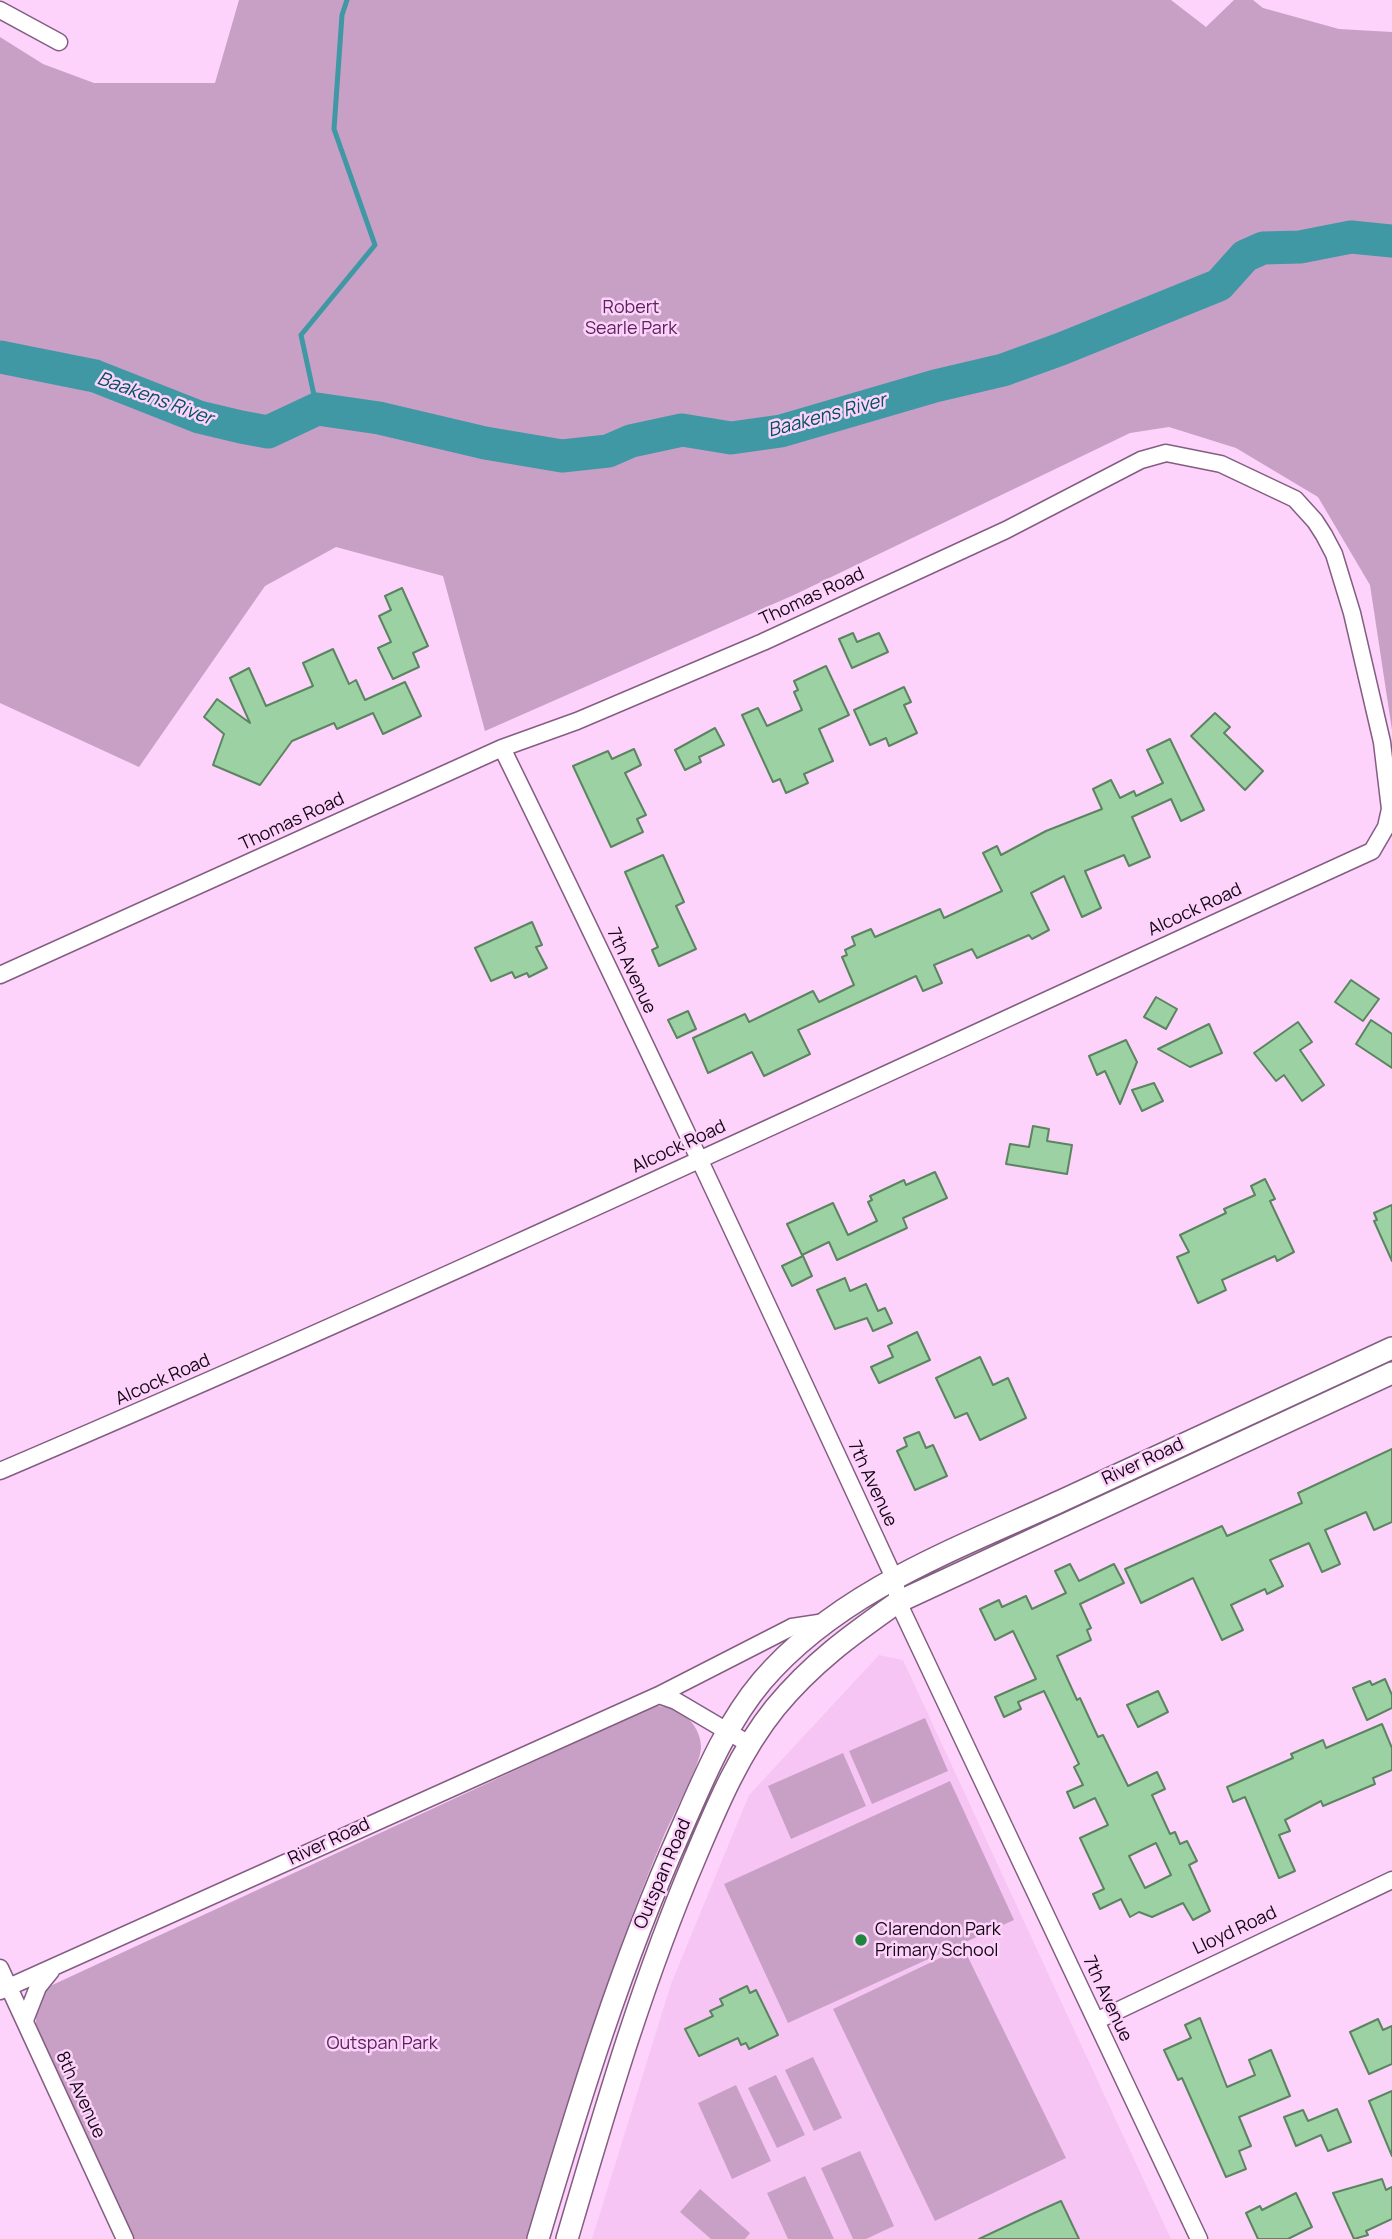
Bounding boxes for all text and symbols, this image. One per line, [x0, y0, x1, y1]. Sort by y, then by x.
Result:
park label: Robert Searle Park [585, 297, 677, 340]
water label: Baakens River [94, 368, 216, 430]
water label: Baakens River [765, 389, 889, 443]
street label: Thomas Road [756, 563, 868, 631]
street label: Thomas Road [236, 788, 348, 856]
street label: Alcock Road [1145, 879, 1245, 941]
street label: 7th Avenue [602, 925, 660, 1017]
street label: Alcock Road [629, 1116, 729, 1178]
street label: Alcock Road [112, 1350, 214, 1410]
street label: River Road [1099, 1434, 1187, 1490]
street label: 7th Avenue [843, 1438, 901, 1530]
street label: River Road [285, 1814, 373, 1870]
street label: Outspan Road [630, 1815, 696, 1933]
street label: Lloyd Road [1190, 1902, 1280, 1960]
place label: Clarendon Park Primary School [875, 1919, 1001, 1962]
marker: Clarendon Park Primary School [853, 1932, 869, 1948]
street label: 7th Avenue [1078, 1953, 1136, 2045]
park label: Outspan Park [326, 2033, 438, 2055]
street label: 8th Avenue [50, 2048, 110, 2142]

